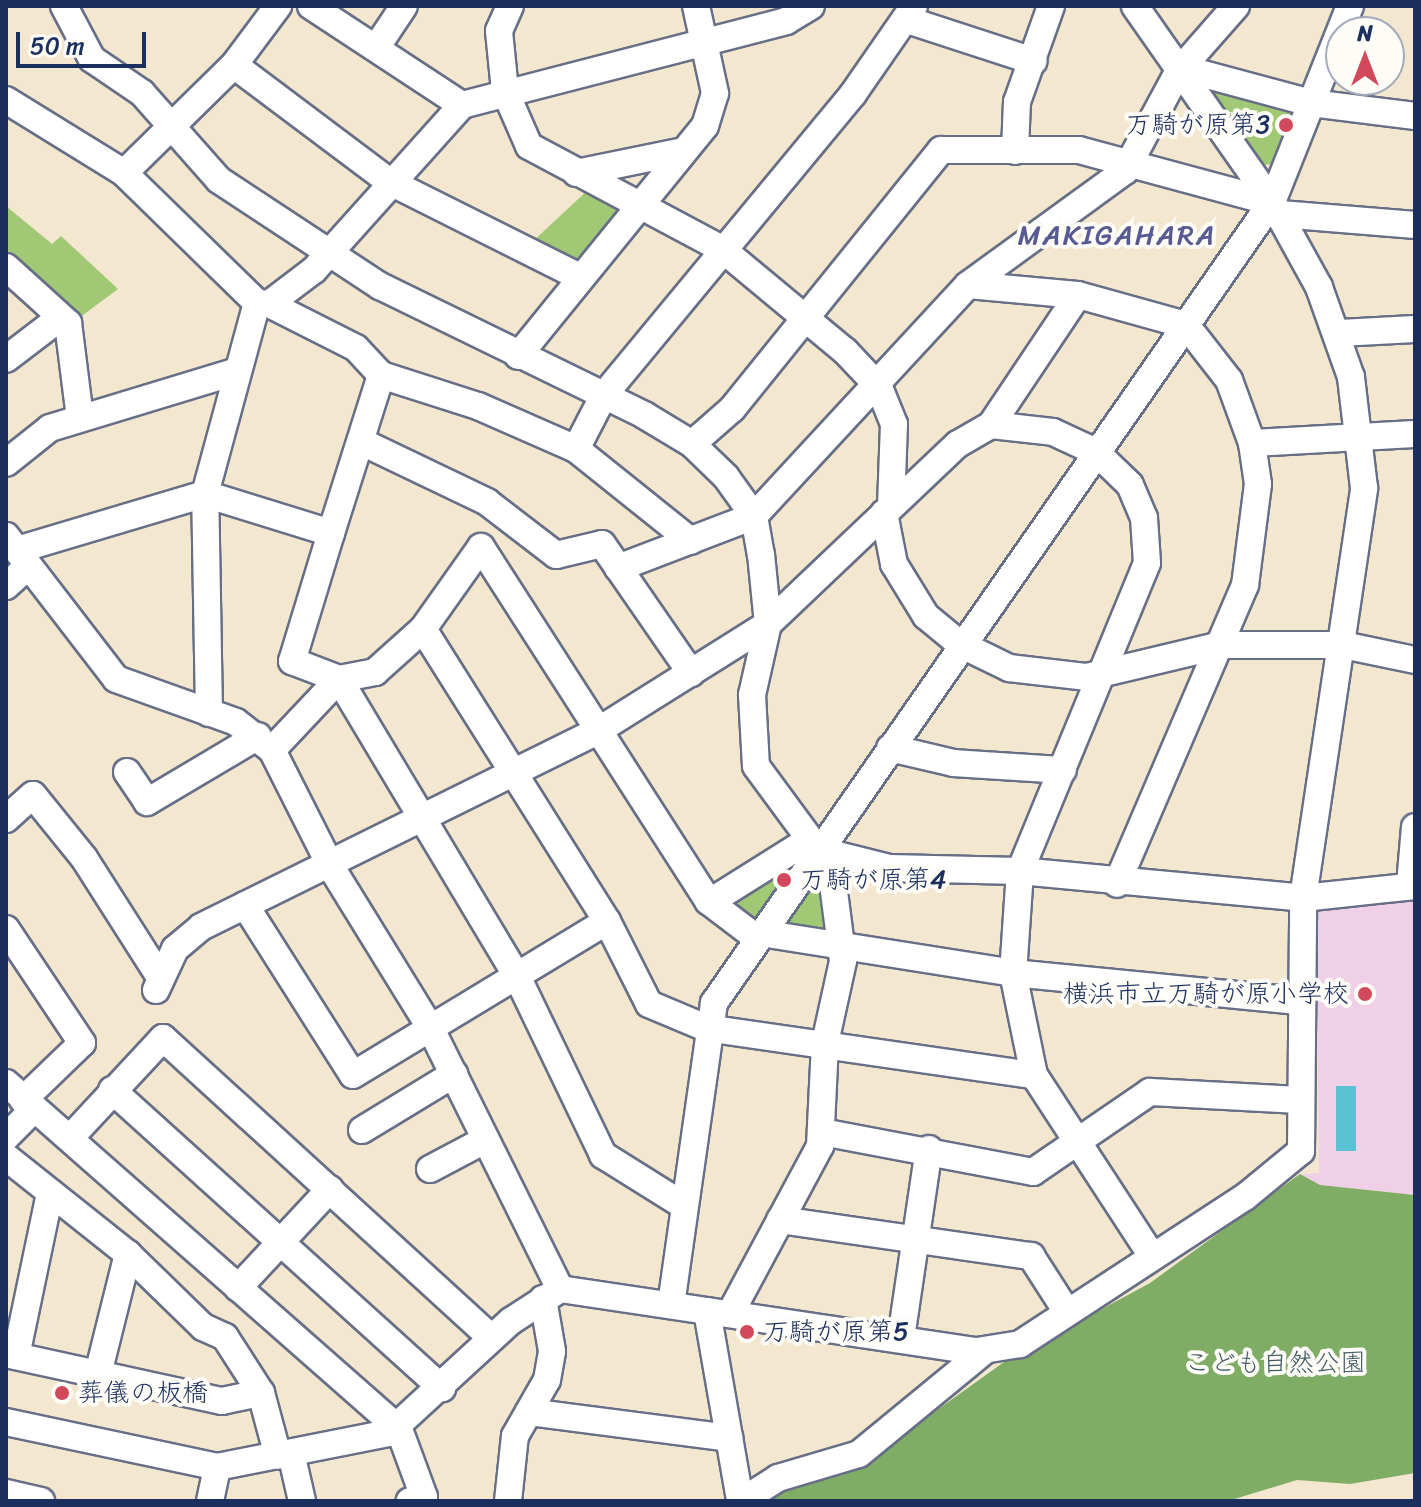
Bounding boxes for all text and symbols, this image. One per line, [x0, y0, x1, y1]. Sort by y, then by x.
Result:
text: N [1357, 14, 1373, 53]
scale bar [20, 16, 150, 66]
north arrow [1325, 16, 1405, 96]
text: 50 m [30, 25, 85, 67]
place label: 万騎が原第3 [1126, 109, 1270, 141]
marker: 万騎が原第3 [1277, 116, 1295, 134]
district label: MAKIGAHARA [1019, 218, 1215, 252]
place label: 万騎が原第4 [800, 864, 946, 896]
marker: 万騎が原第4 [775, 871, 793, 889]
place label: 横浜市立万騎が原小学校 [1063, 978, 1349, 1010]
marker: 横浜市立万騎が原小学校 [1356, 985, 1374, 1003]
place label: 万騎が原第5 [763, 1316, 909, 1348]
marker: 万騎が原第5 [738, 1323, 756, 1341]
park label: こども自然公園 [1184, 1347, 1366, 1379]
place label: 葬儀の板橋 [78, 1377, 208, 1409]
marker: 葬儀の板橋 [53, 1384, 71, 1402]

